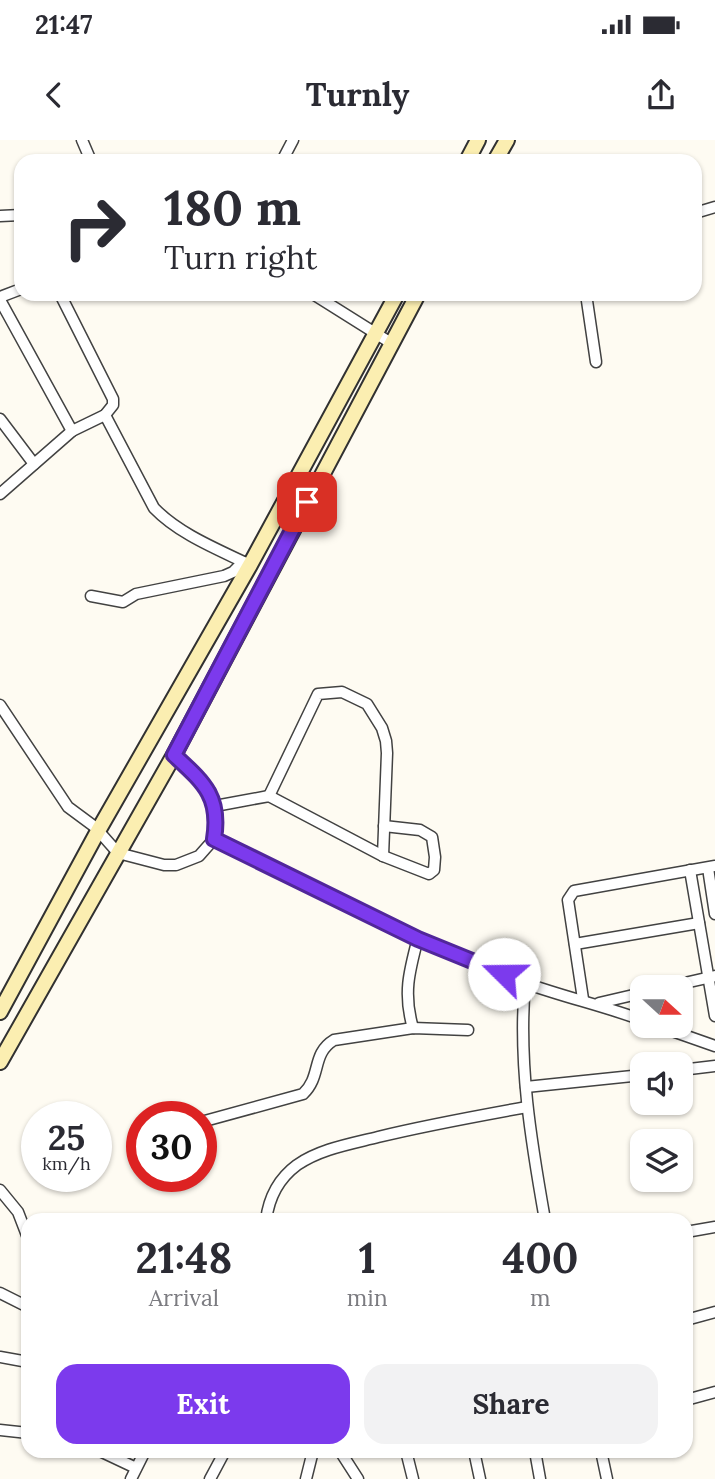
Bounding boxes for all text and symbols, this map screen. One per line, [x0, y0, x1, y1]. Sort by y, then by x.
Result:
text: 21:47 [35, 8, 92, 41]
text: Turnly [306, 74, 409, 115]
icon: back [35, 76, 73, 114]
icon: share [642, 76, 680, 114]
text: 180 m [164, 176, 301, 238]
icon: right [49, 182, 140, 273]
text: Turn right [164, 237, 317, 278]
pin [277, 472, 337, 532]
icon: arrive [288, 483, 326, 521]
position arrow [467, 937, 541, 1011]
north arrow [630, 975, 693, 1038]
map controls [630, 975, 693, 1192]
button: sound [630, 1052, 693, 1115]
speed limit sign: 30 [126, 1101, 217, 1192]
text: 25 [48, 1115, 85, 1160]
button: layers [630, 1129, 693, 1192]
text: km/h [42, 1152, 91, 1175]
text: 21:48 [135, 1231, 232, 1285]
text: 1 [359, 1231, 376, 1285]
text: 400 [502, 1231, 579, 1285]
text: Arrival [149, 1283, 219, 1312]
text: min [347, 1283, 388, 1312]
text: m [530, 1283, 551, 1312]
button: Exit [56, 1364, 350, 1444]
button: Share [364, 1364, 658, 1444]

